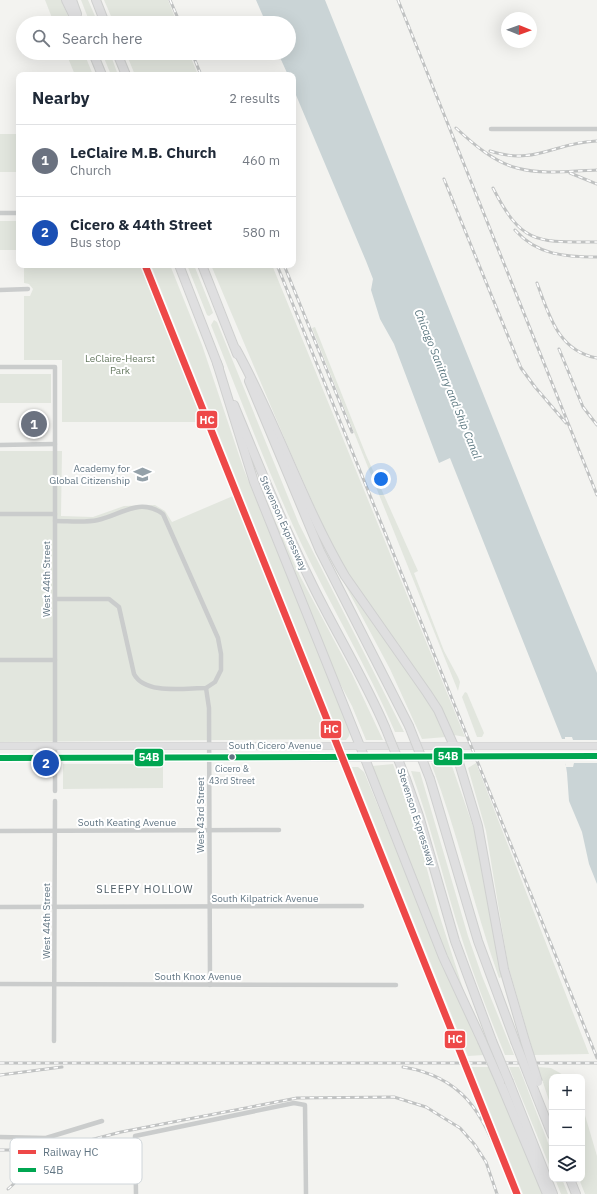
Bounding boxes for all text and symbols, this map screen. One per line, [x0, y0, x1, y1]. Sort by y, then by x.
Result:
north arrow [501, 12, 537, 48]
search box [16, 16, 296, 60]
icon: search [30, 27, 52, 49]
text: Search here [62, 29, 142, 48]
text: Nearby [32, 87, 90, 109]
text: 2 results [229, 90, 280, 107]
text: LeClaire M.B. Church [70, 143, 217, 162]
text: 1 [41, 152, 49, 169]
text: 460 m [242, 152, 280, 169]
text: Church [70, 162, 111, 179]
text: Cicero & 44th Street [70, 215, 212, 234]
text: 2 [41, 224, 49, 241]
text: 580 m [242, 224, 280, 241]
text: Bus stop [70, 234, 121, 251]
water label: Chicago Sanitary and Ship Canal [412, 307, 484, 461]
park label: LeClaire-Hearst Park [85, 352, 156, 377]
pin: 1 [21, 409, 47, 439]
line badge: HC [196, 410, 218, 429]
text: HC [199, 413, 215, 427]
place label: Academy for Global Citizenship [49, 462, 130, 487]
school or university icon: Academy for Global Citizenship [133, 464, 153, 484]
your location [371, 469, 391, 489]
street label: Stevenson Expressway [257, 474, 310, 573]
street label: West 44th Street [40, 541, 53, 617]
line badge: HC [320, 720, 342, 739]
text: HC [323, 722, 339, 736]
street label: South Cicero Avenue [229, 739, 322, 752]
line badge: 54B [433, 747, 463, 766]
pin: 2 [33, 748, 59, 778]
line badge: 54B [134, 748, 164, 767]
text: 54B [438, 749, 458, 763]
text: 54B [139, 750, 159, 764]
marker: Cicero & 43rd Street [227, 752, 237, 762]
place label: Cicero & 43rd Street [209, 763, 255, 786]
street label: Stevenson Expressway [395, 766, 439, 868]
street label: West 43rd Street [194, 776, 207, 853]
street label: South Keating Avenue [78, 816, 177, 829]
district label: SLEEPY HOLLOW [96, 882, 194, 896]
street label: West 44th Street [40, 883, 53, 959]
street label: South Kilpatrick Avenue [211, 892, 319, 905]
street label: South Knox Avenue [155, 970, 242, 983]
line badge: HC [444, 1030, 466, 1049]
text: HC [447, 1032, 463, 1046]
map controls [549, 1074, 585, 1182]
button: + [549, 1074, 585, 1110]
button: − [549, 1110, 585, 1146]
legend [10, 1138, 142, 1184]
text: Railway HC [43, 1145, 99, 1159]
button: layers [549, 1146, 585, 1182]
text: 54B [43, 1163, 63, 1177]

